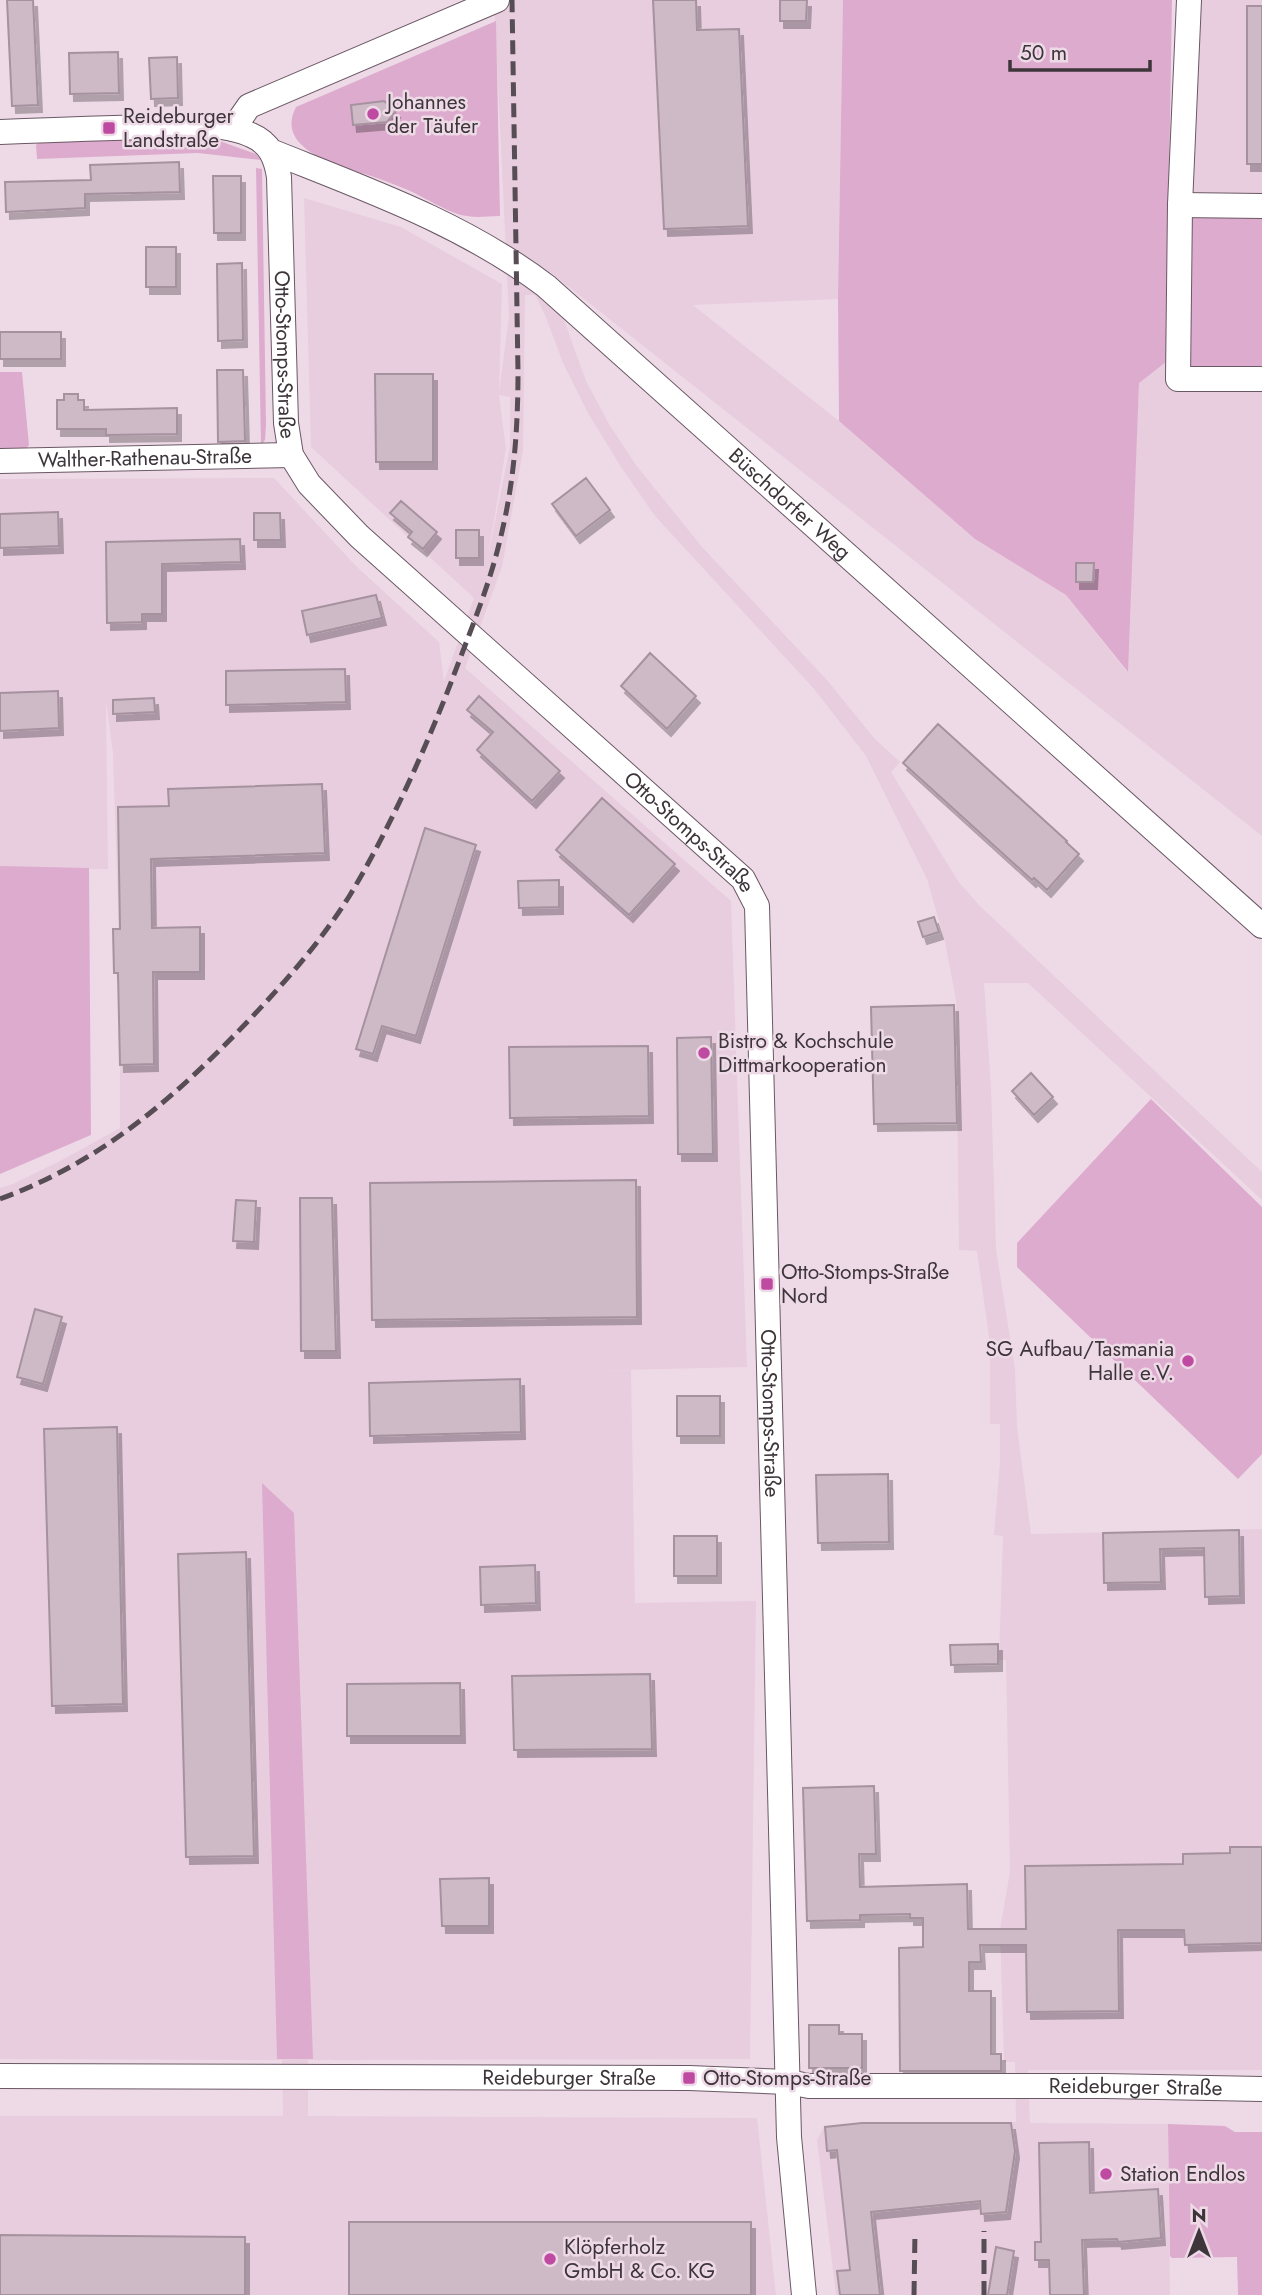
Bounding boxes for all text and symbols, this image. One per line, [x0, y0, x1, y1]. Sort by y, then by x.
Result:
scale bar [1010, 28, 1150, 72]
text: 50 m [1020, 38, 1067, 68]
place label: Johannes der Täufer [384, 87, 479, 141]
place label: Reideburger Landstraße [123, 101, 234, 155]
marker: Johannes der Täufer [365, 106, 381, 122]
marker: Reideburger Landstraße [101, 120, 117, 136]
street label: Otto-Stomps-Straße [267, 270, 303, 441]
street label: Walther-Rathenau-Straße [38, 441, 252, 475]
street label: Büschdorfer Weg [722, 441, 858, 567]
street label: Otto-Stomps-Straße [617, 764, 762, 898]
place label: Bistro & Kochschule Dittmarkooperation [718, 1026, 894, 1080]
marker: Bistro & Kochschule Dittmarkooperation [696, 1045, 712, 1061]
place label: Otto-Stomps-Straße Nord [781, 1257, 949, 1311]
marker: Otto-Stomps-Straße Nord [759, 1276, 775, 1292]
street label: Otto-Stomps-Straße [753, 1329, 787, 1498]
place label: SG Aufbau/Tasmania Halle e.V. [985, 1334, 1174, 1388]
marker: SG Aufbau/Tasmania Halle e.V. [1180, 1353, 1196, 1369]
street label: Reideburger Straße [482, 2062, 656, 2093]
place label: Otto-Stomps-Straße [703, 2063, 871, 2093]
marker: Otto-Stomps-Straße [681, 2070, 697, 2086]
street label: Reideburger Straße [1049, 2071, 1223, 2103]
place label: Station Endlos [1120, 2159, 1245, 2189]
marker: Station Endlos [1098, 2166, 1114, 2182]
north arrow [1164, 2197, 1234, 2267]
text: N [1191, 2202, 1207, 2229]
place label: Klöpferholz GmbH & Co. KG [564, 2232, 715, 2286]
marker: Klöpferholz GmbH & Co. KG [542, 2251, 558, 2267]

